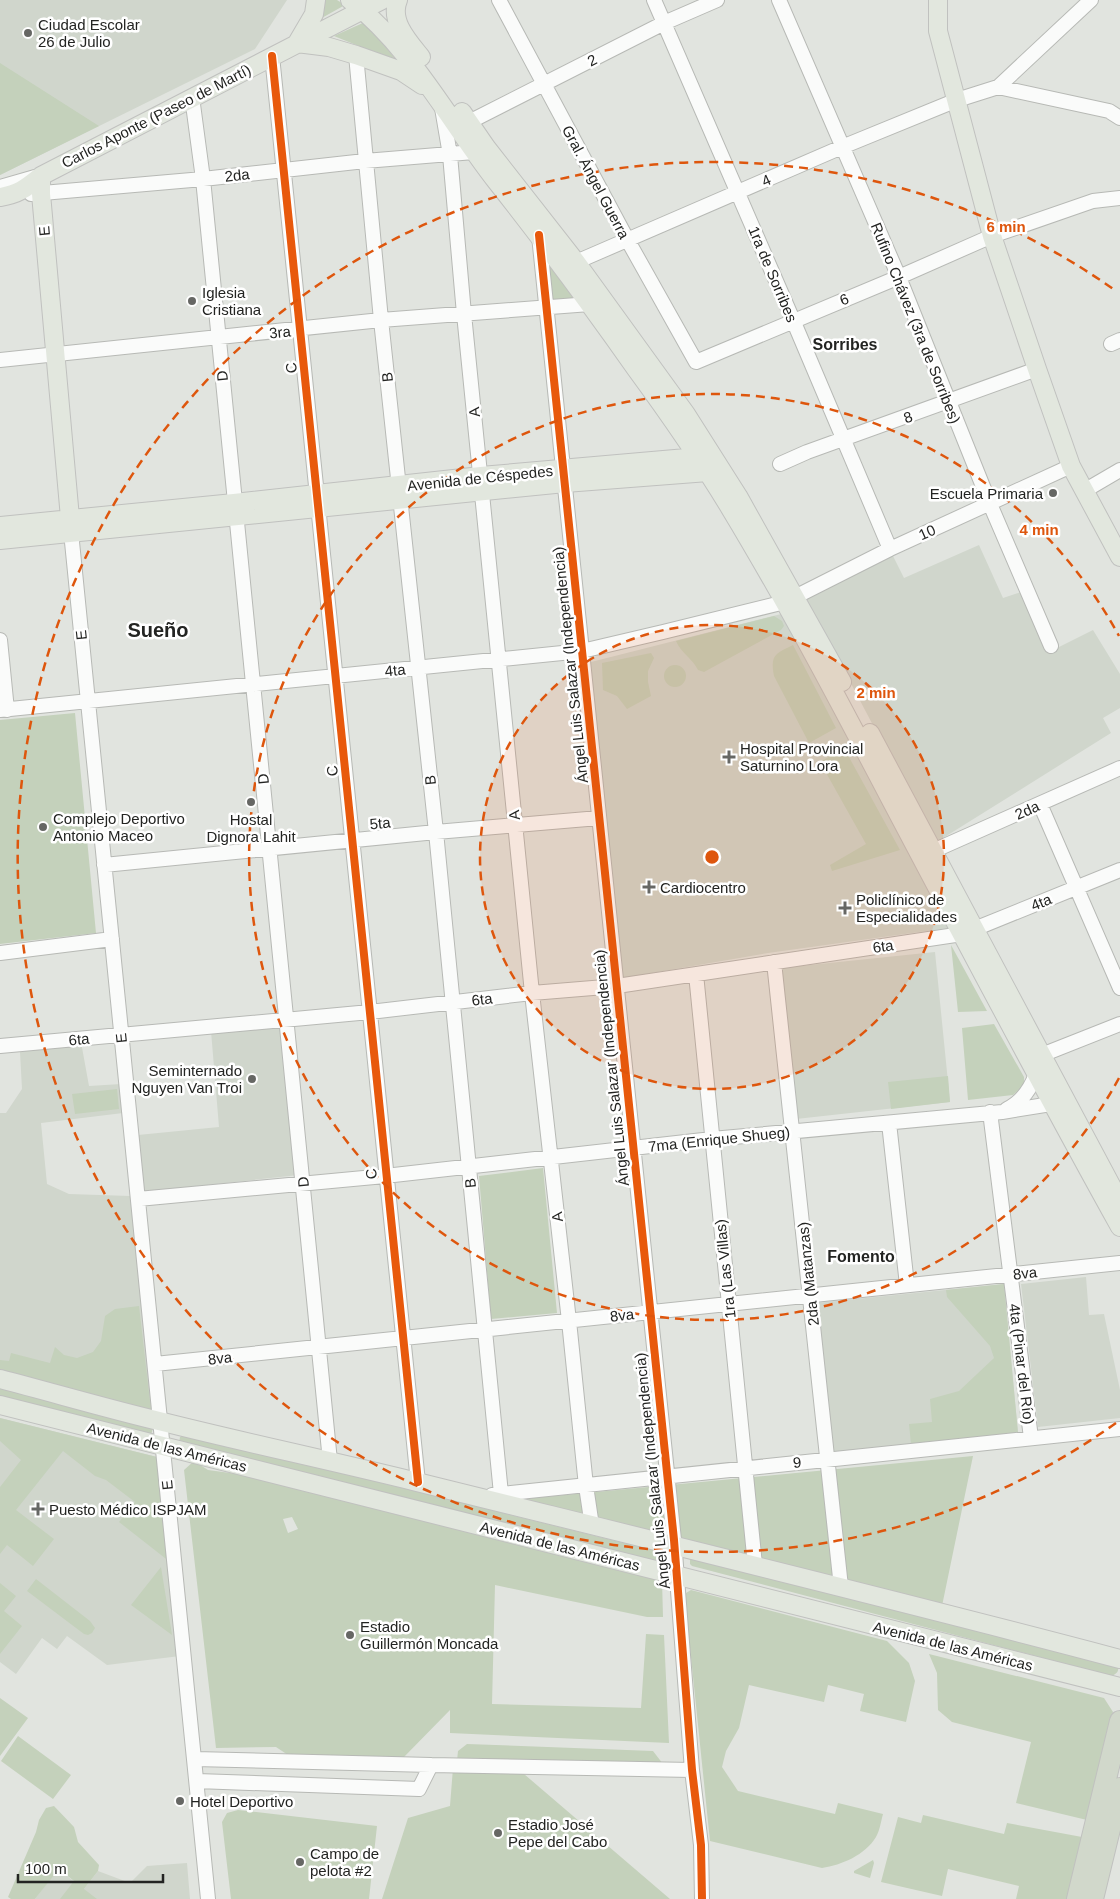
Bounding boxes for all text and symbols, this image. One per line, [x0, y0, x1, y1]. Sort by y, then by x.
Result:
place label: Ciudad Escolar 26 de Julio [38, 16, 140, 50]
marker: Ciudad Escolar 26 de Julio [22, 27, 34, 39]
street label: 2 [584, 51, 600, 69]
street label: Carlos Aponte (Paseo de Martí) [59, 61, 253, 171]
street label: Gral. Ángel Guerra [559, 122, 633, 242]
street label: 2da [224, 165, 251, 185]
street label: 4 [759, 171, 773, 189]
text: 6 min [986, 218, 1026, 235]
street label: Rufino Chávez (3ra de Sorribes) [868, 220, 964, 426]
street label: 1ra de Sorribes [745, 223, 801, 325]
street label: E [35, 225, 53, 237]
place label: Iglesia Cristiana [202, 284, 262, 318]
street label: 6 [837, 290, 851, 308]
marker: Iglesia Cristiana [186, 295, 198, 307]
street label: 3ra [268, 322, 292, 342]
district label: Sorribes [813, 336, 878, 353]
street label: C [282, 362, 300, 374]
street label: D [213, 370, 231, 382]
street label: B [378, 371, 396, 383]
street label: A [465, 406, 483, 418]
street label: 8 [901, 408, 915, 426]
street label: Avenida de Céspedes [406, 462, 554, 494]
place label: Escuela Primaria [930, 485, 1044, 502]
marker: Escuela Primaria [1047, 487, 1059, 499]
street label: 10 [916, 521, 938, 543]
text: 4 min [1019, 521, 1059, 538]
street label: Ángel Luis Salazar (Independencia) [549, 546, 591, 784]
district label: Sueño [127, 619, 189, 641]
street label: E [72, 629, 90, 641]
street label: 4ta [384, 660, 407, 680]
text: 2 min [856, 684, 896, 701]
place label: Hospital Provincial Saturnino Lora [740, 740, 863, 774]
marker: Hospital Provincial Saturnino Lora [722, 750, 736, 764]
street label: C [323, 765, 341, 777]
street label: D [254, 773, 272, 785]
street label: B [421, 774, 439, 786]
marker: Hostal Dignora Lahit [245, 796, 257, 808]
street label: 2da [1012, 797, 1042, 823]
street label: A [505, 809, 523, 821]
place label: Complejo Deportivo Antonio Maceo [53, 810, 185, 844]
place label: Hostal Dignora Lahit [206, 811, 296, 845]
street label: 5ta [369, 813, 392, 833]
marker: Complejo Deportivo Antonio Maceo [37, 821, 49, 833]
centre of rings [703, 848, 721, 866]
place label: Cardiocentro [660, 879, 746, 896]
marker: Cardiocentro [642, 880, 656, 894]
street label: 4ta [1028, 890, 1054, 914]
place label: Policlínico de Especialidades [856, 891, 957, 925]
marker: Policlínico de Especialidades [838, 901, 852, 915]
street label: 6ta [871, 936, 895, 956]
street label: Ángel Luis Salazar (Independencia) [590, 949, 632, 1187]
street label: 6ta [471, 989, 494, 1009]
street label: 6ta [68, 1030, 91, 1048]
street label: E [112, 1032, 130, 1044]
place label: Seminternado Nguyen Van Troi [131, 1062, 242, 1096]
marker: Seminternado Nguyen Van Troi [246, 1073, 258, 1085]
street label: 7ma (Enrique Shueg) [647, 1123, 791, 1155]
street label: C [362, 1168, 380, 1180]
street label: D [294, 1176, 312, 1188]
street label: B [461, 1177, 479, 1189]
street label: A [548, 1211, 566, 1223]
street label: 1ra (Las Villas) [711, 1218, 739, 1319]
street label: 2da (Matanzas) [794, 1221, 822, 1327]
district label: Fomento [827, 1248, 895, 1265]
street label: 8va [1012, 1263, 1039, 1283]
street label: 4ta (Pinar del Río) [1006, 1303, 1038, 1425]
street label: 8va [609, 1305, 636, 1325]
street label: 8va [207, 1348, 234, 1368]
street label: Ángel Luis Salazar (Independencia) [631, 1352, 673, 1590]
street label: Avenida de las Américas [85, 1419, 249, 1475]
street label: 9 [792, 1453, 802, 1471]
street label: E [158, 1479, 176, 1491]
place label: Puesto Médico ISPJAM [49, 1501, 207, 1518]
marker: Puesto Médico ISPJAM [31, 1502, 45, 1516]
street label: Avenida de las Américas [478, 1518, 642, 1574]
place label: Estadio Guillermón Moncada [360, 1618, 499, 1652]
street label: Avenida de las Américas [871, 1618, 1035, 1674]
marker: Estadio Guillermón Moncada [344, 1629, 356, 1641]
place label: Hotel Deportivo [190, 1793, 293, 1810]
marker: Hotel Deportivo [174, 1795, 186, 1807]
place label: Estadio José Pepe del Cabo [508, 1816, 607, 1850]
marker: Estadio José Pepe del Cabo [492, 1827, 504, 1839]
place label: Campo de pelota #2 [310, 1845, 379, 1879]
scale bar [18, 1852, 162, 1884]
marker: Campo de pelota #2 [294, 1856, 306, 1868]
text: 100 m [25, 1860, 67, 1877]

